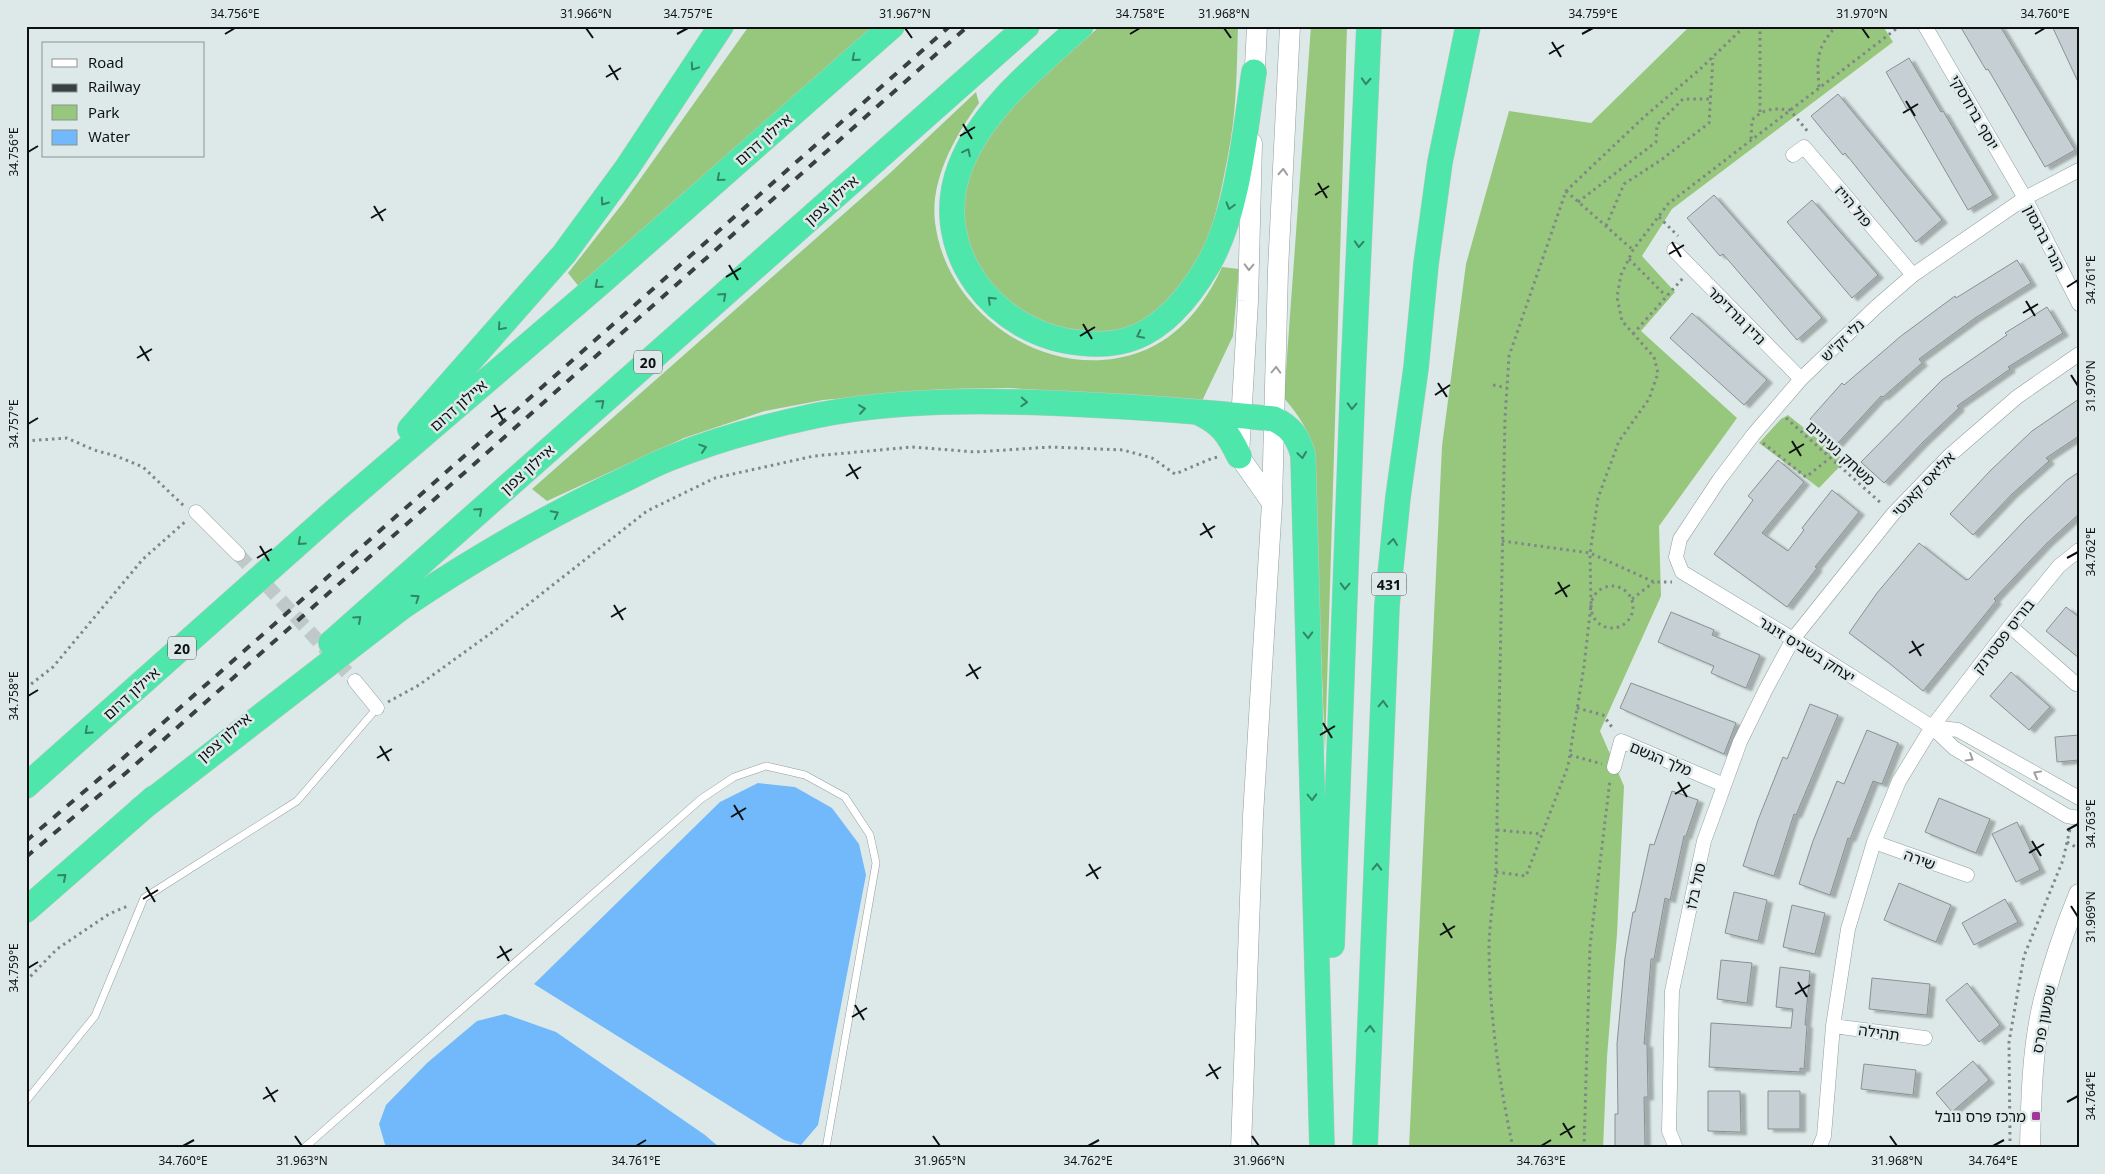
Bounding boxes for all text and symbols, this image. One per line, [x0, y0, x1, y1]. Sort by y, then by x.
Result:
text: 34.756°E [210, 5, 260, 22]
text: 31.966°N [560, 5, 612, 22]
text: 34.757°E [663, 5, 713, 22]
text: 31.967°N [879, 5, 931, 22]
text: 34.758°E [1115, 5, 1165, 22]
text: 31.968°N [1198, 5, 1250, 22]
text: 34.759°E [1568, 5, 1618, 22]
text: 31.970°N [1836, 5, 1888, 22]
text: 34.760°E [2020, 5, 2070, 22]
legend [42, 42, 205, 158]
text: Road [88, 52, 124, 72]
one-way arrow [852, 53, 861, 62]
one-way arrow [691, 61, 700, 71]
street label: יוסף ברודסקי [1946, 71, 2004, 153]
text: Railway [88, 76, 141, 96]
one-way arrow [1361, 78, 1372, 86]
text: Park [88, 102, 120, 122]
street label: איילון דרום [730, 109, 796, 169]
text: Water [88, 126, 130, 146]
text: 34.756°E [5, 127, 22, 177]
one-way arrow [961, 148, 971, 157]
one-way arrow [1277, 168, 1288, 176]
street label: איילון צפון [800, 171, 862, 229]
one-way arrow [717, 172, 726, 181]
street label: פול הייז [1831, 181, 1877, 231]
one-way arrow [601, 196, 610, 206]
one-way arrow [1225, 201, 1235, 209]
street label: הנרי ברגסון [2020, 201, 2070, 275]
one-way arrow [1354, 240, 1364, 248]
text: 34.761°E [2082, 255, 2099, 305]
one-way arrow [1244, 264, 1254, 272]
one-way arrow [595, 279, 604, 288]
street label: נדין גורדימר [1703, 281, 1771, 349]
one-way arrow [717, 293, 726, 302]
one-way arrow [988, 297, 997, 306]
street label: נלי זק"ש [1816, 314, 1868, 366]
one-way arrow [497, 322, 506, 331]
one-way arrow [1136, 328, 1145, 339]
road number: 20 [634, 351, 662, 374]
text: 31.970°N [2082, 360, 2099, 412]
one-way arrow [1271, 366, 1281, 374]
street label: איילון דרום [425, 375, 491, 435]
one-way arrow [1020, 397, 1028, 407]
text: 34.757°E [5, 399, 22, 449]
one-way arrow [595, 401, 604, 409]
one-way arrow [1347, 402, 1357, 410]
one-way arrow [858, 404, 866, 415]
street label: משחק נעיניים [1802, 416, 1880, 490]
street label: איילון צפון [496, 440, 558, 498]
one-way arrow [698, 443, 706, 453]
street label: אליאס קאנטי [1887, 447, 1959, 521]
one-way arrow [1296, 451, 1306, 459]
one-way arrow [474, 508, 483, 517]
one-way arrow [549, 510, 558, 520]
text: 34.762°E [2082, 527, 2099, 577]
one-way arrow [297, 536, 306, 545]
one-way arrow [1387, 538, 1398, 546]
road number: 431 [1372, 572, 1406, 596]
one-way arrow [1340, 582, 1351, 590]
street label: בוריס פסטרנק [1968, 594, 2039, 677]
one-way arrow [410, 595, 419, 604]
street label: יצחק בשביס זינגר [1755, 611, 1859, 687]
one-way arrow [352, 616, 361, 625]
one-way arrow [1303, 632, 1313, 639]
road number: 20 [168, 636, 196, 660]
street label: איילון דרום [99, 662, 163, 724]
text: 34.758°E [5, 671, 22, 721]
one-way arrow [1378, 700, 1388, 708]
street label: איילון צפון [193, 708, 255, 766]
one-way arrow [84, 725, 93, 734]
street label: מלך הגשם [1627, 736, 1695, 780]
one-way arrow [1964, 751, 1973, 761]
one-way arrow [2033, 770, 2042, 780]
one-way arrow [1307, 794, 1318, 802]
text: 34.763°E [2082, 799, 2099, 849]
street label: שירה [1901, 844, 1939, 874]
street label: סול בלו [1680, 861, 1710, 911]
one-way arrow [1371, 862, 1382, 870]
one-way arrow [57, 875, 66, 883]
text: 31.969°N [2082, 891, 2099, 943]
text: 34.759°E [5, 943, 22, 993]
street label: שמעון פרס [2027, 983, 2059, 1055]
street label: תהילה [1857, 1019, 1901, 1045]
one-way arrow [1365, 1025, 1375, 1032]
text: 34.764°E [2082, 1071, 2099, 1121]
place label: מרכז פרס נובל [1935, 1106, 2026, 1126]
marker: מרכז פרס נובל [2030, 1110, 2042, 1122]
text: 34.760°E [158, 1152, 208, 1169]
text: 31.963°N [276, 1152, 328, 1169]
text: 34.761°E [611, 1152, 661, 1169]
text: 31.965°N [914, 1152, 966, 1169]
text: 34.762°E [1063, 1152, 1113, 1169]
text: 31.966°N [1233, 1152, 1285, 1169]
text: 34.763°E [1516, 1152, 1566, 1169]
text: 31.968°N [1871, 1152, 1923, 1169]
text: 34.764°E [1968, 1152, 2018, 1169]

